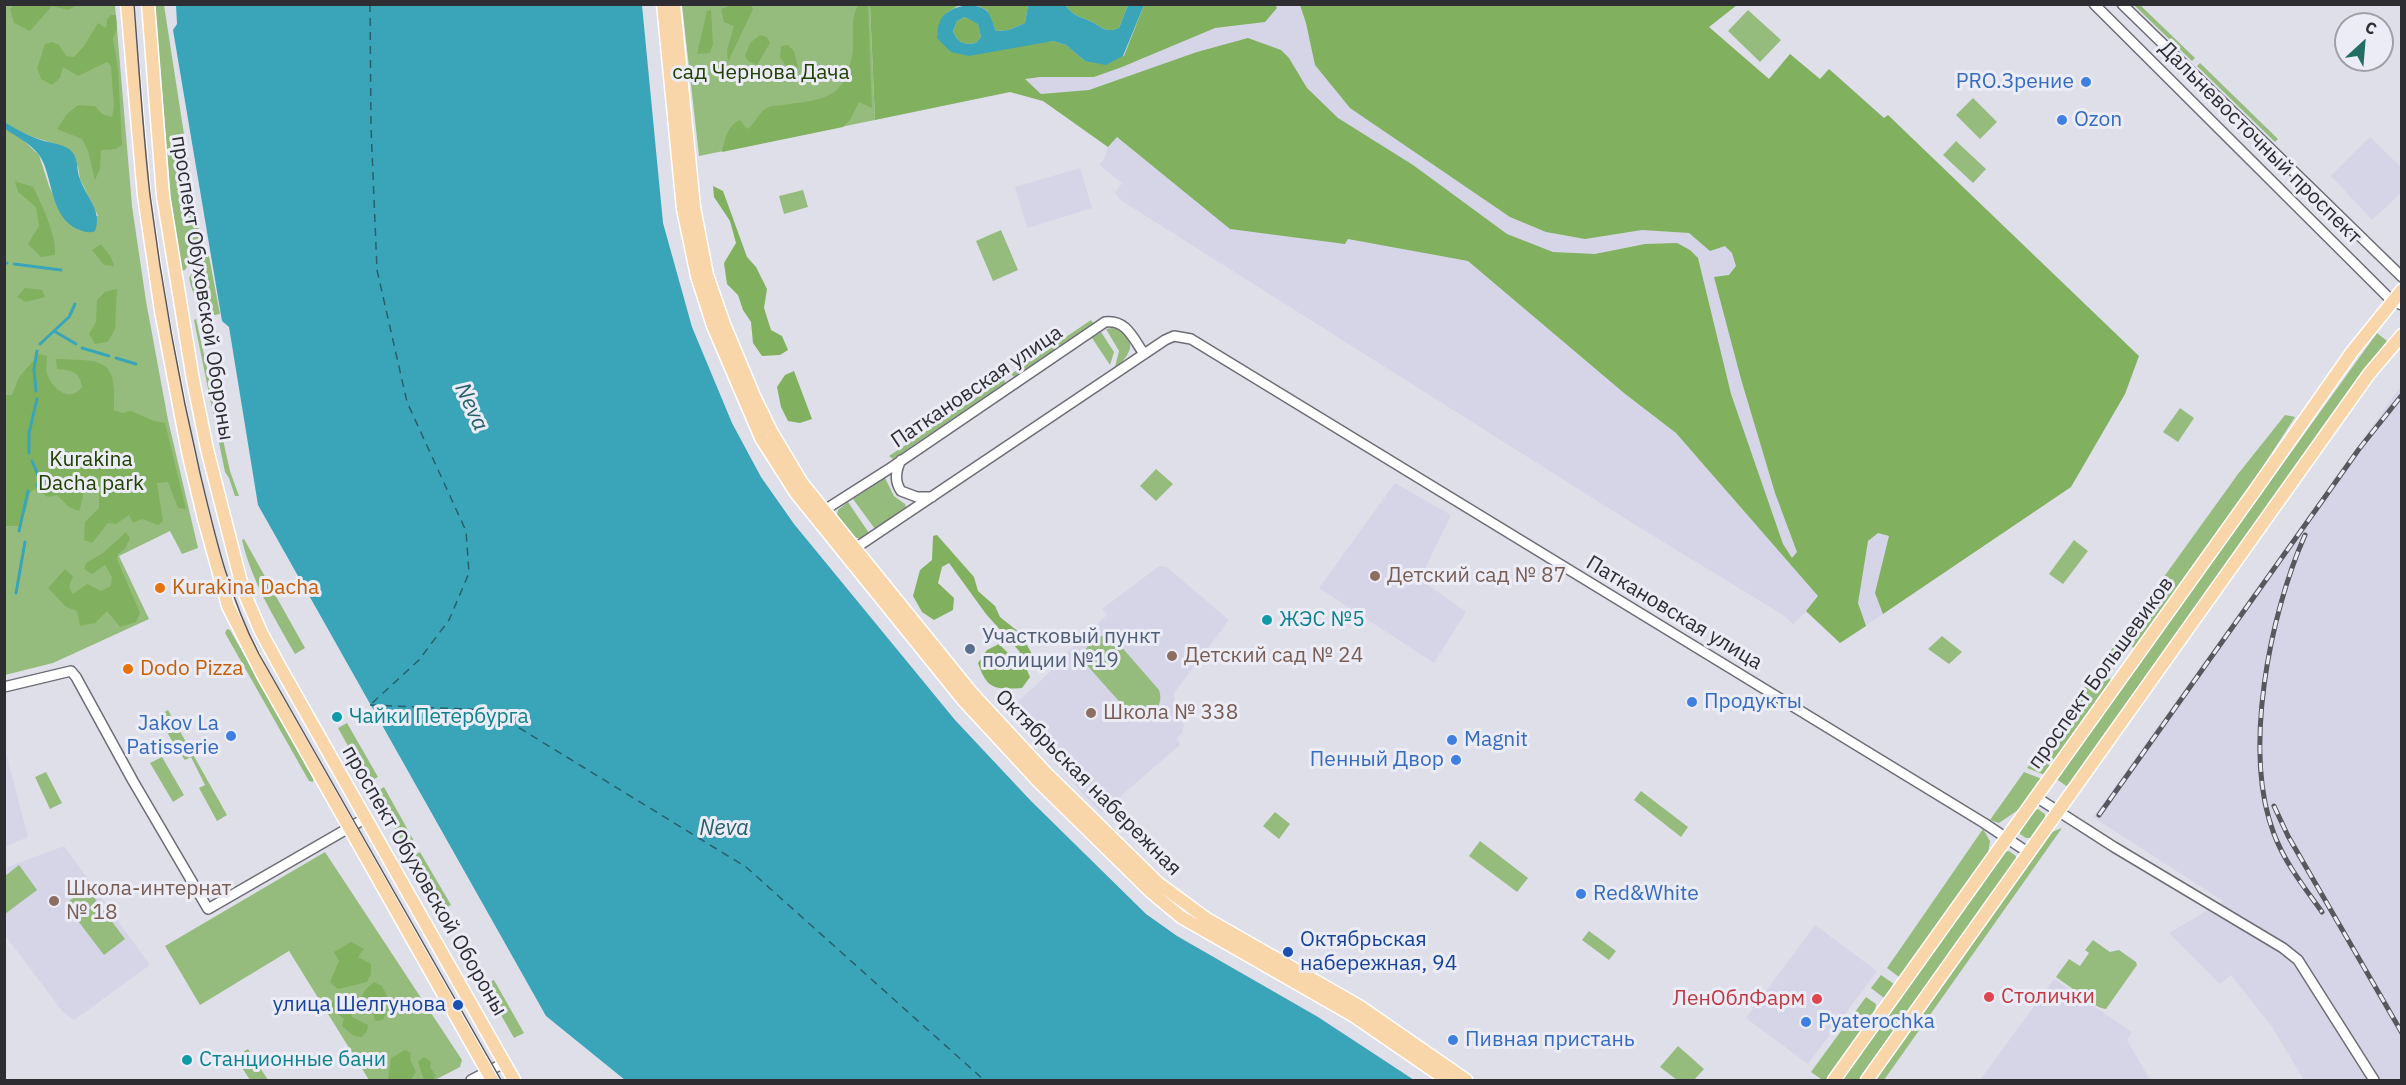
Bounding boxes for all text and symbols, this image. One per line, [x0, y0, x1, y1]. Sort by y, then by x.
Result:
north arrow [2334, 12, 2394, 72]
text: С [2362, 16, 2380, 39]
street label: Дальневосточный проспект [2153, 36, 2367, 250]
park label: сад Чернова Дача [672, 60, 850, 86]
place label: PRO.Зрение [1956, 69, 2074, 95]
marker: PRO.Зрение [2079, 75, 2093, 89]
place label: Ozon [2074, 107, 2122, 133]
marker: Ozon [2055, 113, 2069, 127]
street label: проспект Обуховской Обороны [165, 134, 239, 442]
street label: Паткановская улица [887, 320, 1067, 454]
water label: Neva [449, 379, 493, 435]
park label: Kurakina Dacha park [38, 447, 144, 497]
street label: Паткановская улица [1581, 550, 1767, 676]
place label: Детский сад № 87 [1387, 563, 1566, 589]
marker: Детский сад № 87 [1368, 569, 1382, 583]
street label: проспект Большевиков [2023, 572, 2179, 774]
place label: Kurakina Dacha [172, 575, 319, 601]
marker: Kurakina Dacha [153, 581, 167, 595]
place label: ЖЭС №5 [1279, 607, 1365, 633]
marker: ЖЭС №5 [1260, 613, 1274, 627]
place label: Участковый пункт полиции №19 [982, 624, 1160, 674]
marker: Участковый пункт полиции №19 [963, 642, 977, 656]
place label: Детский сад № 24 [1184, 643, 1363, 669]
marker: Детский сад № 24 [1165, 649, 1179, 663]
place label: Dodo Pizza [140, 656, 243, 682]
marker: Dodo Pizza [121, 662, 135, 676]
street label: Октябрьская набережная [990, 685, 1186, 881]
place label: Продукты [1704, 689, 1802, 715]
marker: Продукты [1685, 695, 1699, 709]
place label: Школа № 338 [1103, 700, 1238, 726]
place label: Чайки Петербурга [349, 704, 529, 730]
marker: Школа № 338 [1084, 706, 1098, 720]
marker: Чайки Петербурга [330, 710, 344, 724]
place label: Jakov La Patisserie [126, 711, 219, 761]
place label: Magnit [1464, 727, 1528, 753]
marker: Jakov La Patisserie [224, 729, 238, 743]
marker: Magnit [1445, 733, 1459, 747]
street label: проспект Обуховской Обороны [336, 741, 512, 1021]
place label: Пенный Двор [1310, 747, 1444, 773]
marker: Пенный Двор [1449, 753, 1463, 767]
water label: Neva [699, 816, 749, 842]
place label: Школа-интернат № 18 [66, 876, 231, 926]
place label: Red&White [1593, 881, 1699, 907]
marker: Red&White [1574, 887, 1588, 901]
marker: Школа-интернат № 18 [47, 894, 61, 908]
place label: Октябрьская набережная, 94 [1300, 927, 1457, 977]
marker: Октябрьская набережная, 94 [1281, 945, 1295, 959]
place label: Столички [2001, 984, 2095, 1010]
place label: ЛенОблФарм [1673, 986, 1805, 1012]
marker: Столички [1982, 990, 1996, 1004]
place label: улица Шелгунова [273, 992, 446, 1018]
marker: ЛенОблФарм [1810, 992, 1824, 1006]
marker: улица Шелгунова [451, 998, 465, 1012]
place label: Pyaterochka [1818, 1009, 1935, 1035]
marker: Pyaterochka [1799, 1015, 1813, 1029]
place label: Пивная пристань [1465, 1027, 1635, 1053]
marker: Пивная пристань [1446, 1033, 1460, 1047]
place label: Станционные бани [199, 1047, 386, 1073]
marker: Станционные бани [180, 1053, 194, 1067]

